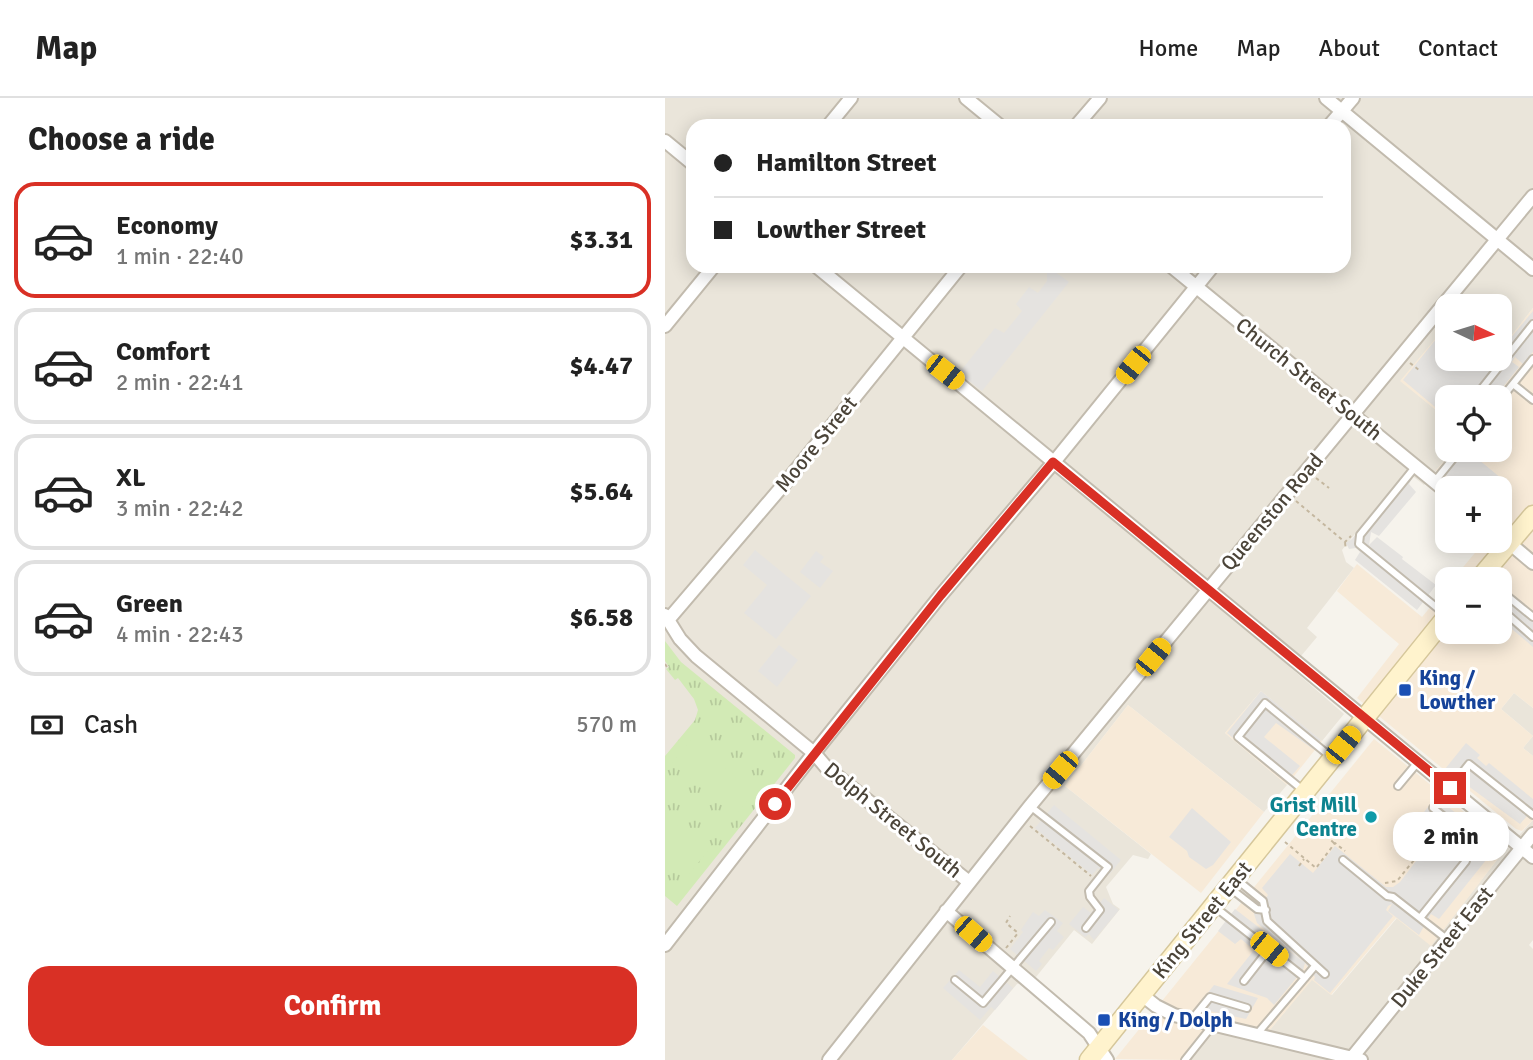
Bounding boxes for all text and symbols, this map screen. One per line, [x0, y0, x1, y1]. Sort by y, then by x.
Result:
text: Map [35, 28, 97, 69]
text: Home [1138, 33, 1198, 63]
text: Map [1236, 33, 1281, 63]
text: About [1319, 33, 1380, 63]
text: Contact [1418, 33, 1498, 63]
text: Choose a ride [28, 120, 215, 159]
text: Hamilton Street [756, 147, 937, 179]
icon: car [32, 209, 95, 272]
text: Economy [116, 210, 218, 242]
text: Lowther Street [756, 214, 926, 246]
text: $3.31 [569, 224, 633, 256]
text: 1 min · 22:40 [116, 242, 244, 271]
north arrow [1435, 294, 1512, 371]
map controls [1435, 294, 1512, 644]
street label: Church Street South [1230, 312, 1388, 446]
icon: car [32, 335, 95, 398]
text: Comfort [116, 336, 210, 368]
car [1112, 342, 1155, 388]
text: $4.47 [569, 350, 633, 382]
car [922, 351, 969, 393]
text: 2 min · 22:41 [116, 368, 244, 397]
button: locate [1435, 385, 1512, 462]
street label: Moore Street [769, 391, 863, 497]
street label: Queenston Road [1215, 448, 1329, 576]
icon: car [32, 461, 95, 524]
text: XL [116, 462, 146, 494]
text: $5.64 [569, 476, 633, 508]
button: + [1435, 476, 1512, 553]
text: 3 min · 22:42 [116, 494, 244, 523]
button: − [1435, 567, 1512, 644]
icon: car [32, 587, 95, 650]
text: Green [116, 588, 183, 620]
text: $6.58 [569, 602, 633, 634]
text: 4 min · 22:43 [116, 620, 244, 649]
car [1132, 634, 1175, 680]
place label: King / Lowther [1419, 665, 1496, 715]
marker: King / Lowther [1397, 682, 1413, 698]
icon: cash [28, 706, 66, 744]
text: Cash [84, 709, 138, 741]
text: 570 m [576, 710, 637, 739]
car [1322, 722, 1365, 768]
car [1039, 747, 1082, 793]
street label: Dolph Street South [819, 756, 967, 884]
route end [1434, 772, 1466, 804]
route start [759, 788, 791, 820]
place label: Grist Mill Centre [1270, 792, 1357, 842]
marker: Grist Mill Centre [1363, 809, 1379, 825]
callout: 2 min [1392, 812, 1508, 862]
text: 2 min [1423, 822, 1479, 851]
street label: King Street East [1147, 856, 1257, 984]
street label: Duke Street East [1385, 881, 1499, 1013]
car [951, 912, 996, 956]
car [1247, 928, 1292, 970]
button: Confirm [28, 966, 637, 1046]
place label: King / Dolph [1118, 1007, 1233, 1033]
marker: King / Dolph [1096, 1012, 1112, 1028]

